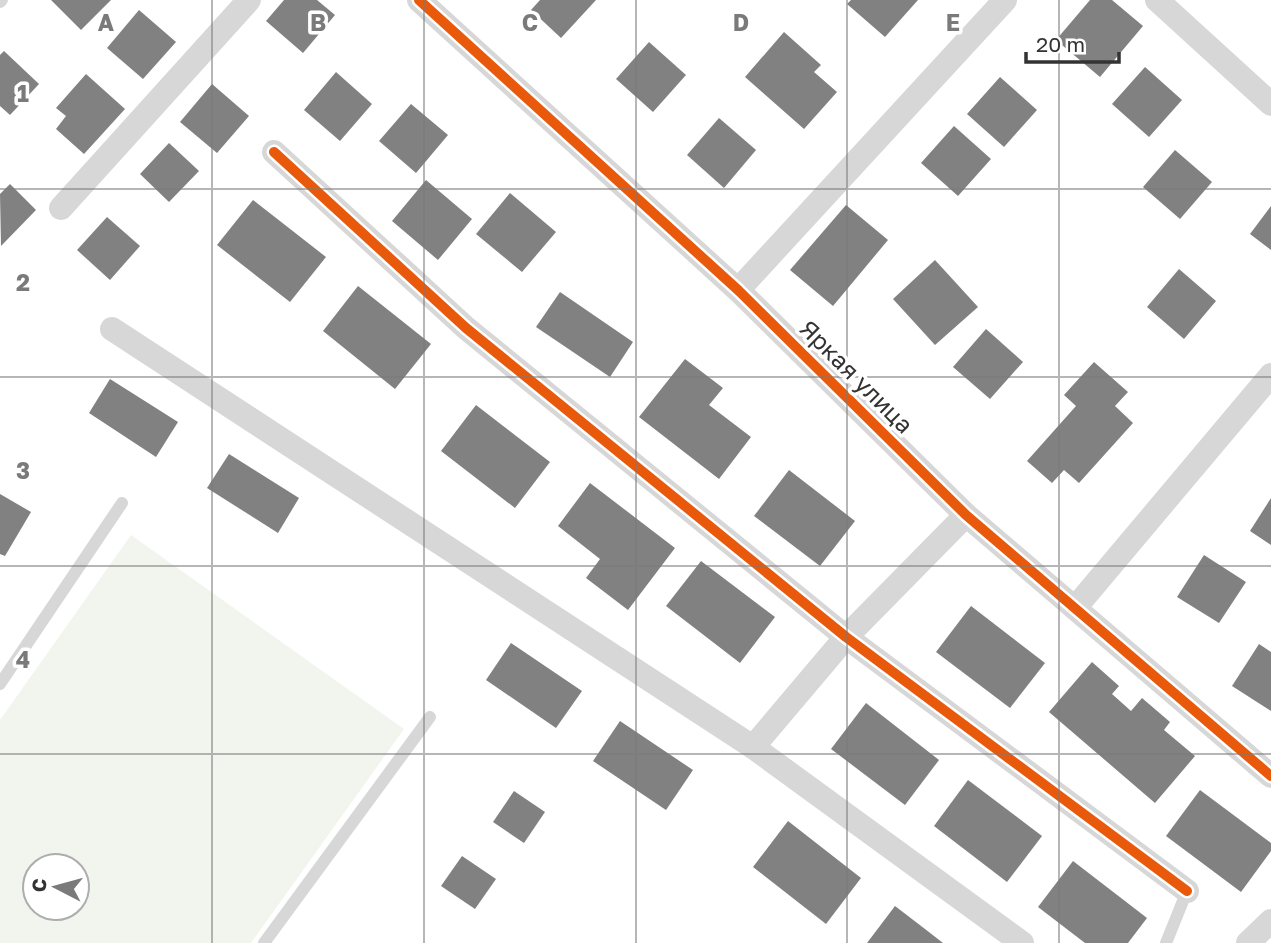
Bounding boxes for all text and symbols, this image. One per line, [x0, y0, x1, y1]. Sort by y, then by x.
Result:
text: A [98, 8, 115, 36]
text: B [310, 8, 326, 36]
text: C [522, 8, 538, 36]
text: D [733, 8, 749, 36]
text: E [946, 8, 960, 36]
scale bar [1026, 21, 1119, 65]
text: 20 m [1036, 31, 1085, 57]
text: 1 [17, 79, 29, 107]
text: 2 [16, 268, 30, 296]
street label: Яркая улица [794, 313, 920, 439]
text: 3 [16, 456, 30, 484]
text: 4 [16, 645, 30, 673]
north arrow [21, 852, 91, 922]
text: С [26, 877, 51, 893]

